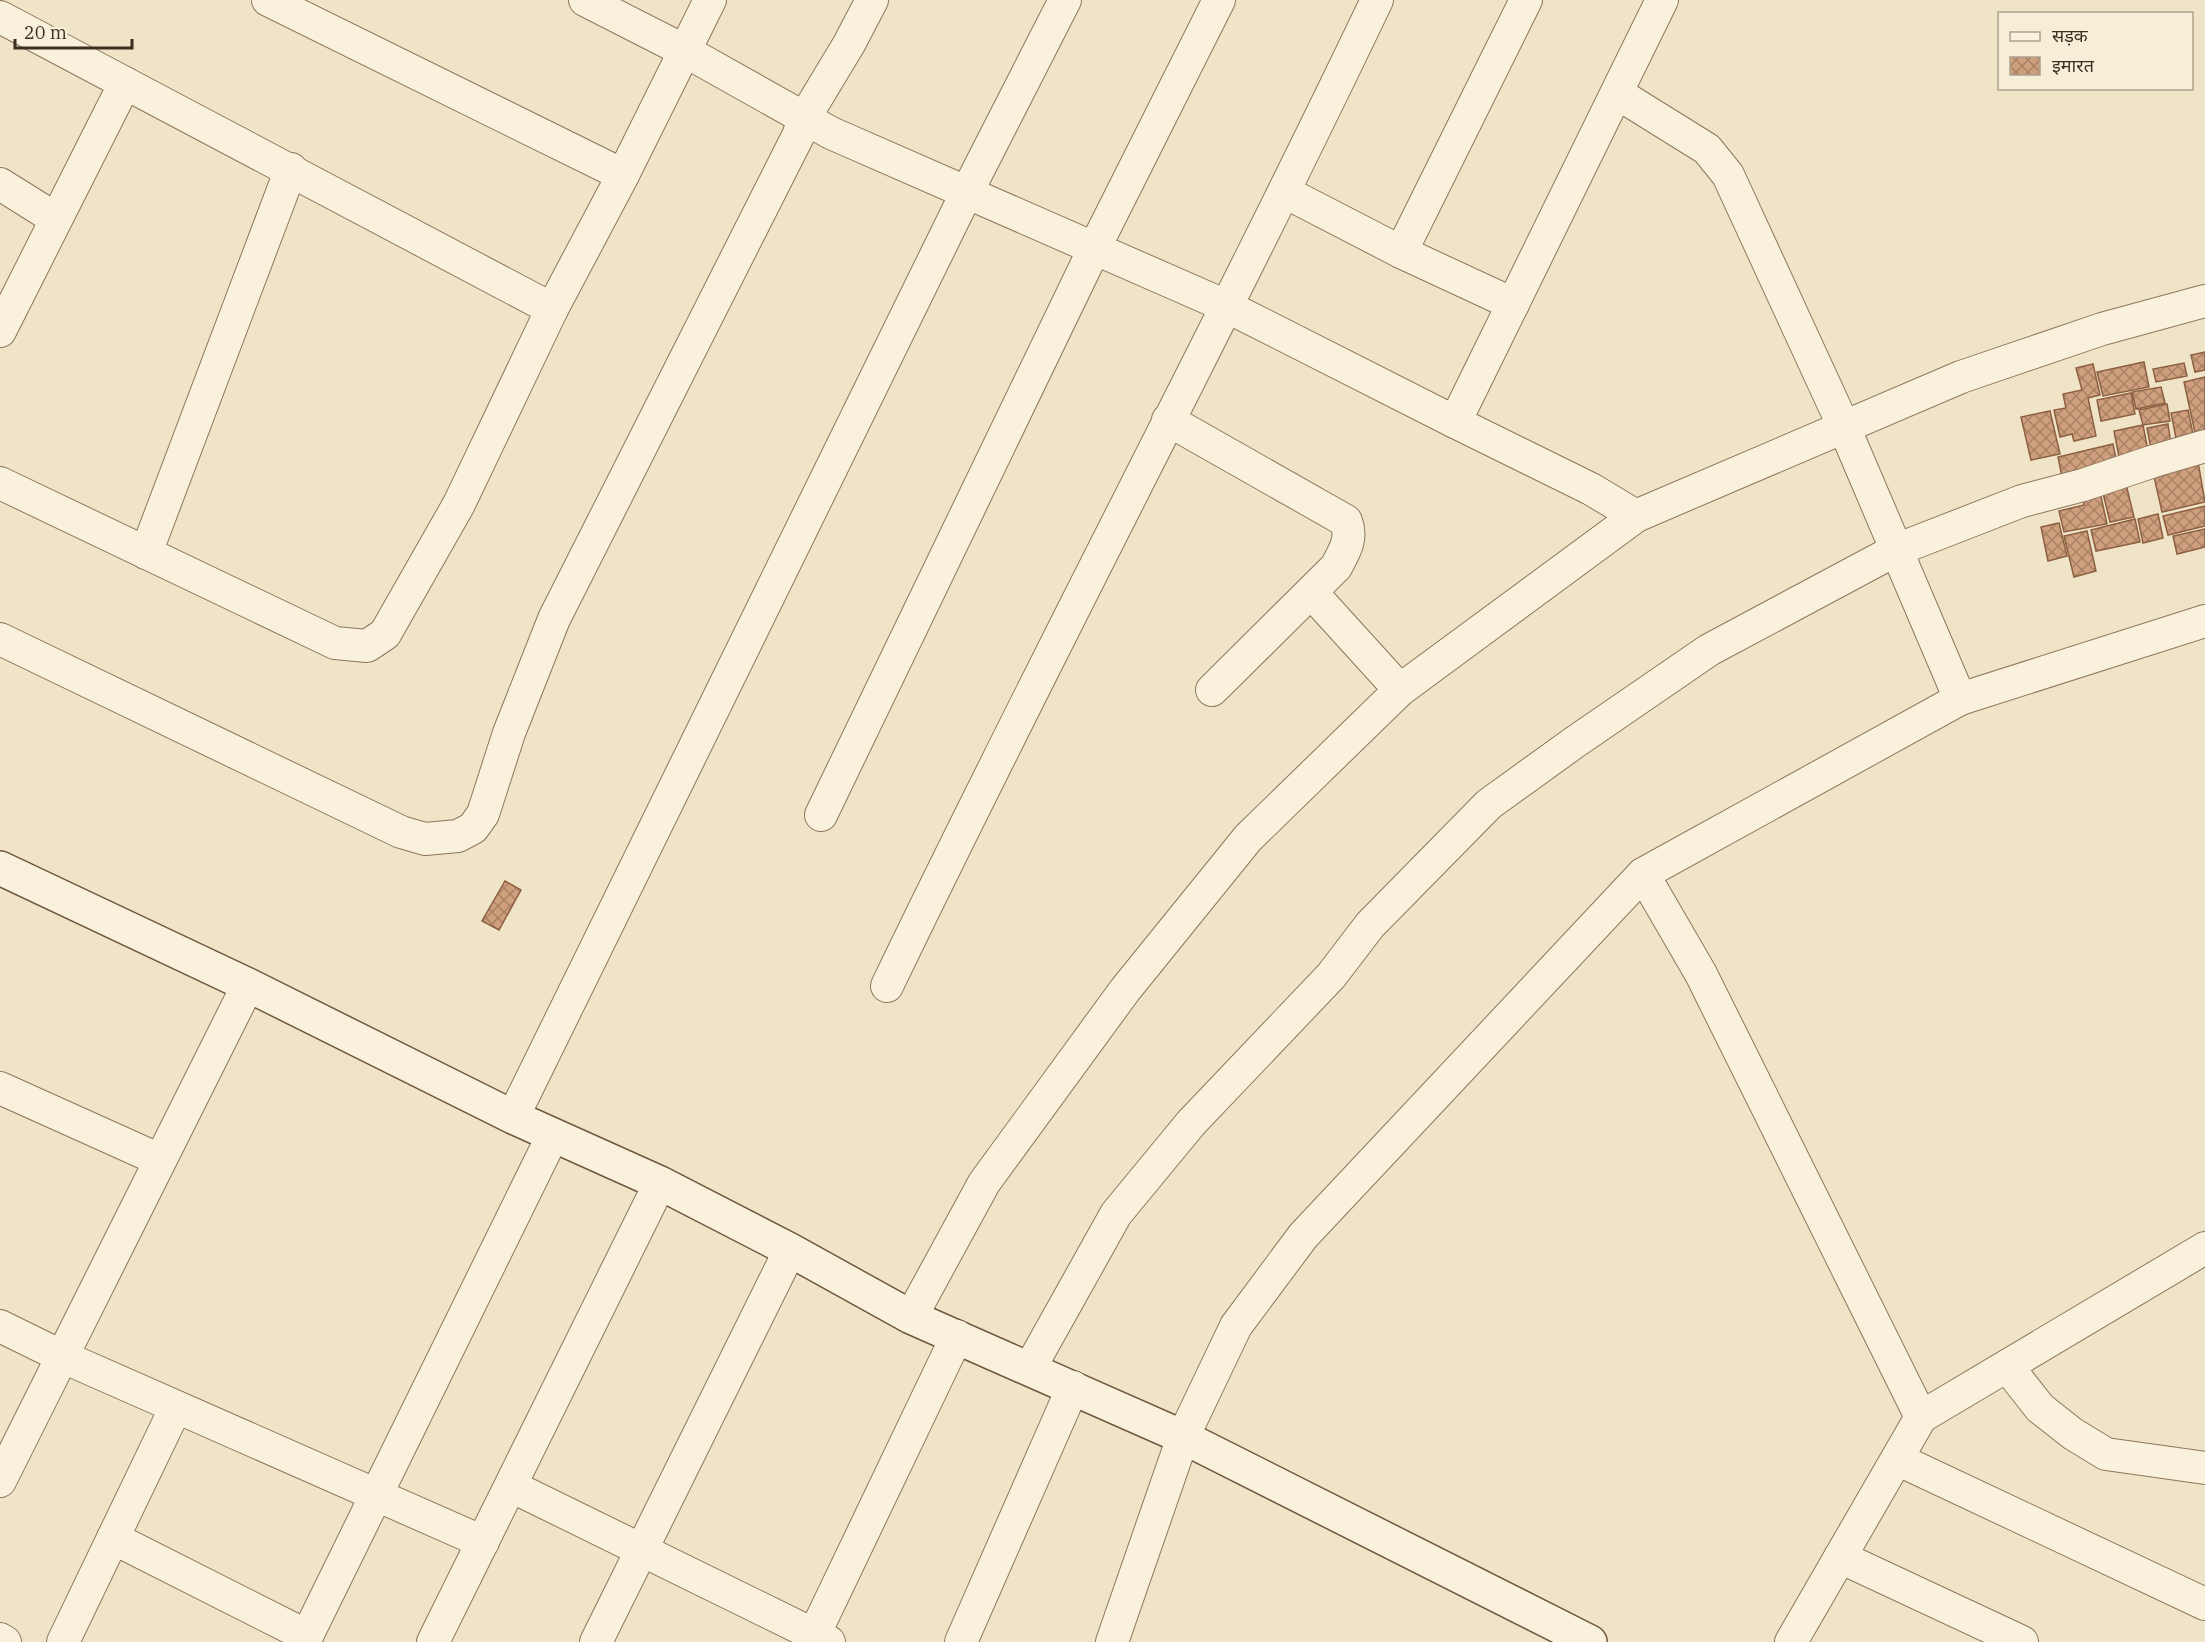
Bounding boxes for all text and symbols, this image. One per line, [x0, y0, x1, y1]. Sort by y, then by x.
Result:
scale bar [15, 12, 132, 50]
legend [1998, 12, 2193, 90]
text: 20 m [24, 21, 67, 44]
text: सड़क [2052, 24, 2089, 47]
text: इमारत [2052, 54, 2095, 77]

